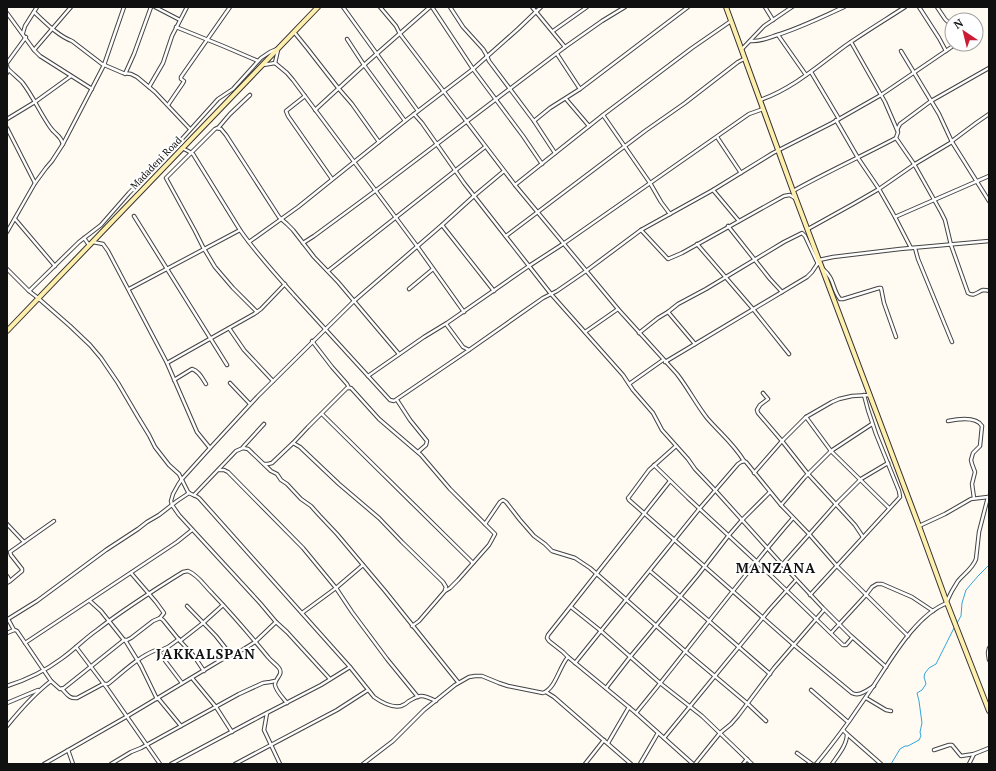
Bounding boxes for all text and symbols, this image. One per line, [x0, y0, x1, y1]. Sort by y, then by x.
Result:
north arrow [944, 12, 984, 52]
text: N [951, 15, 966, 32]
street label: Madadeni Road [127, 133, 185, 192]
district label: MANZANA [736, 558, 816, 577]
district label: JAKKALSPAN [156, 644, 256, 663]

